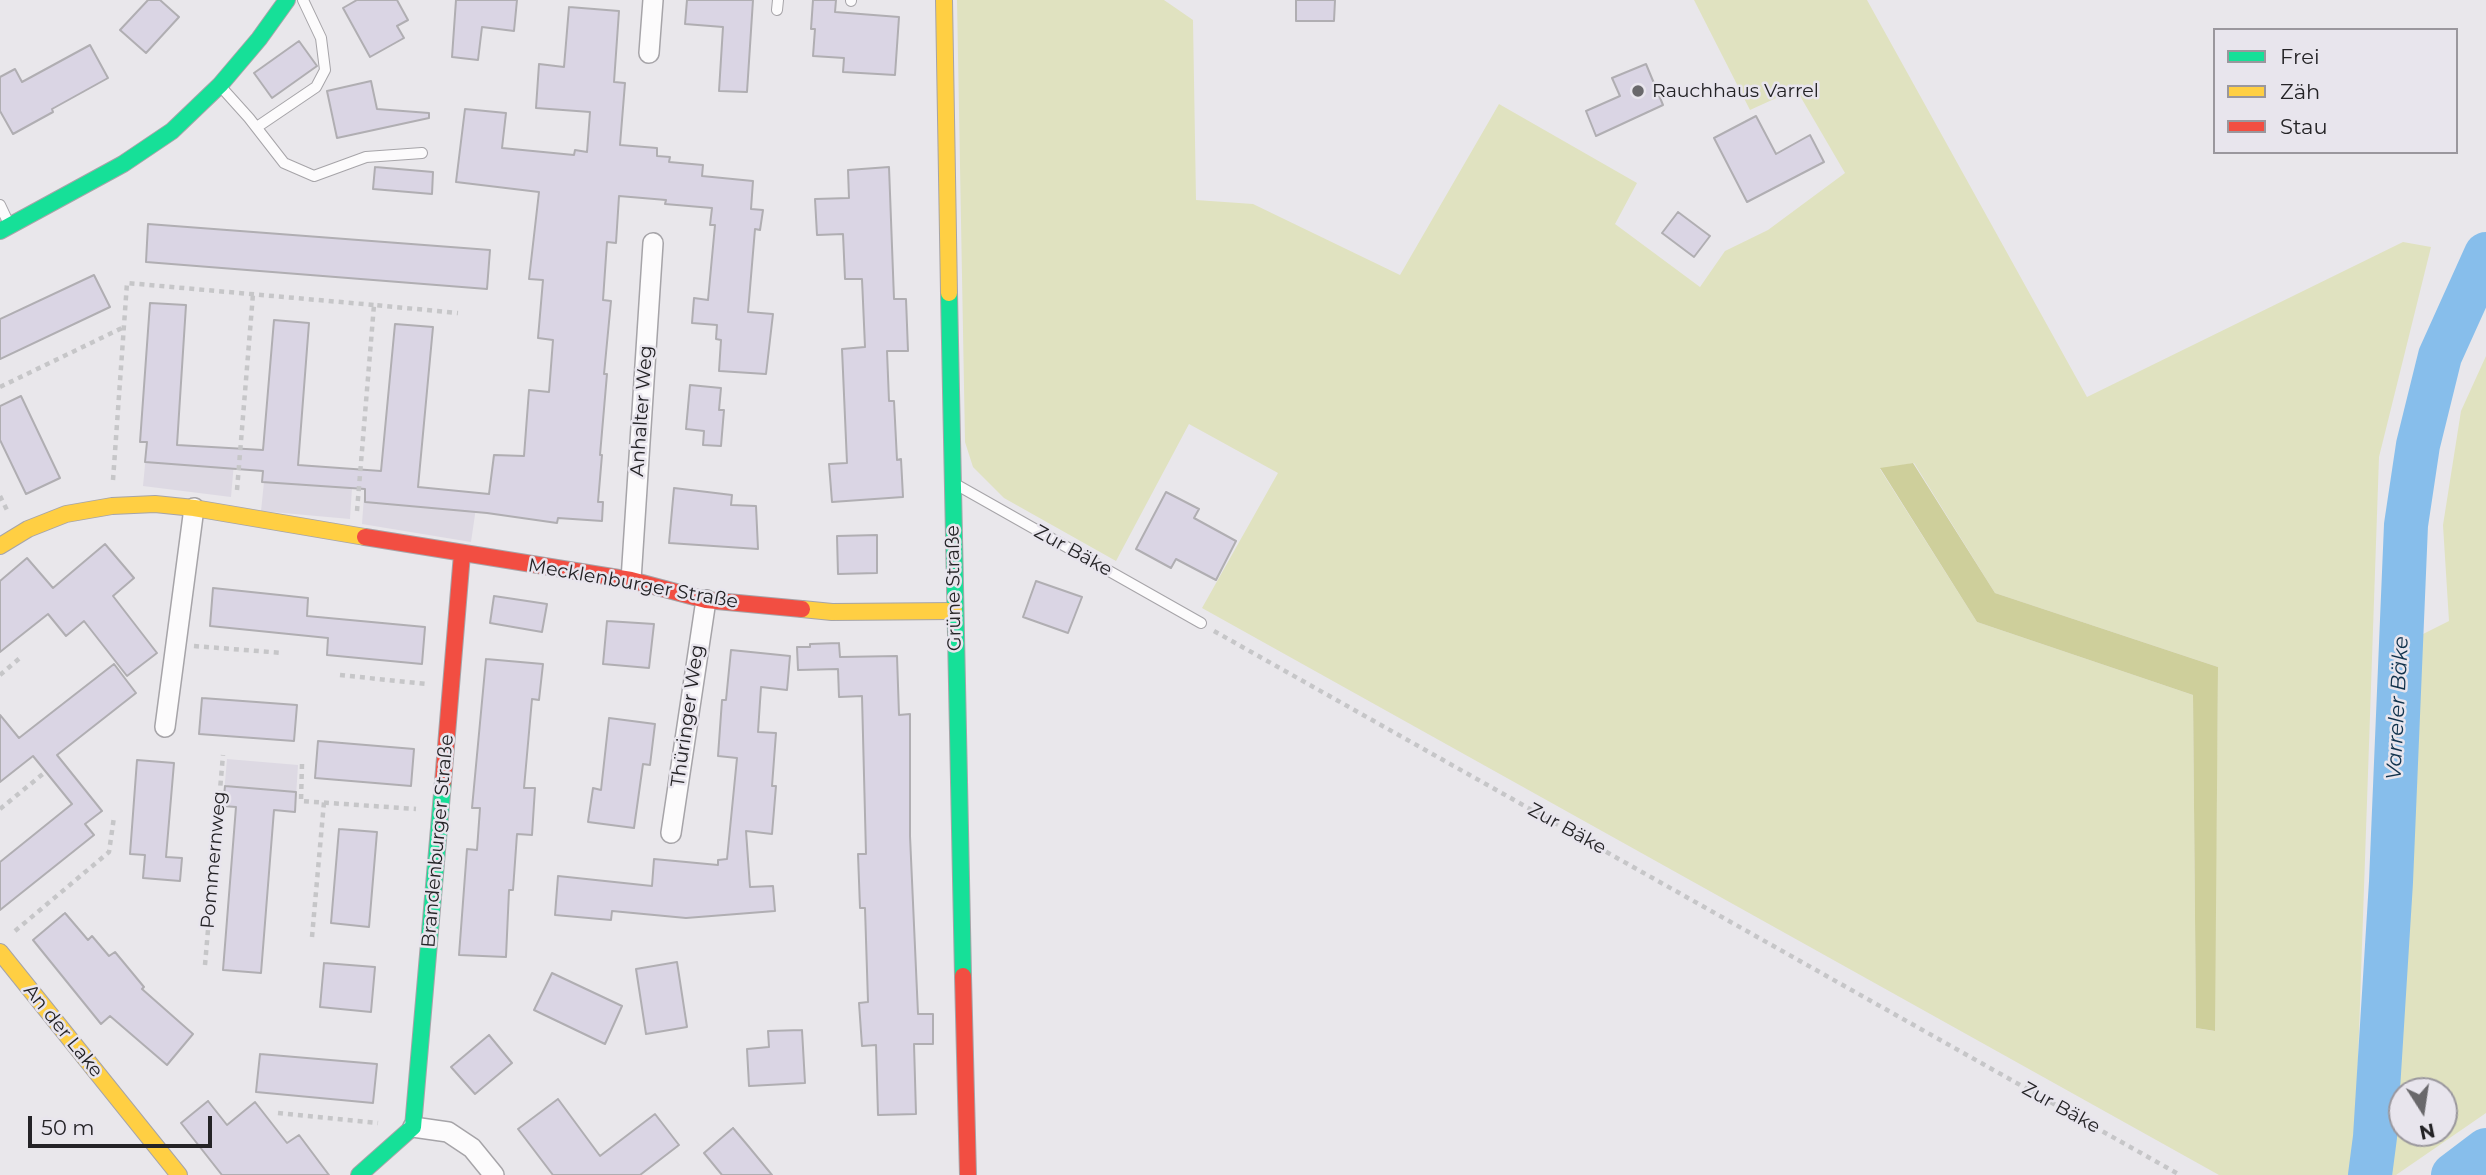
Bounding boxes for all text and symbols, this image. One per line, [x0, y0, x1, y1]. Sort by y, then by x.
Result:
legend [2213, 28, 2458, 154]
text: Frei [2280, 44, 2320, 69]
text: Zäh [2280, 79, 2320, 104]
place label: Rauchhaus Varrel [1652, 80, 1819, 102]
marker: Rauchhaus Varrel [1630, 83, 1646, 99]
text: Stau [2280, 114, 2328, 139]
street label: Anhalter Weg [626, 345, 658, 477]
street label: Zur Bäke [1030, 520, 1116, 582]
street label: Grüne Straße [942, 525, 966, 651]
street label: Mecklenburger Straße [526, 554, 740, 614]
water label: Varreler Bäke [2382, 635, 2414, 781]
street label: Thüringer Weg [667, 643, 709, 789]
street label: Brandenburger Straße [417, 733, 459, 949]
street label: Pommernweg [197, 790, 231, 930]
street label: Zur Bäke [1524, 798, 1610, 860]
street label: An der Lake [19, 980, 107, 1082]
street label: Zur Bäke [2018, 1077, 2104, 1139]
north arrow [2388, 1077, 2458, 1147]
scale bar [32, 1102, 215, 1146]
text: 50 m [41, 1115, 95, 1140]
text: N [2417, 1118, 2437, 1144]

